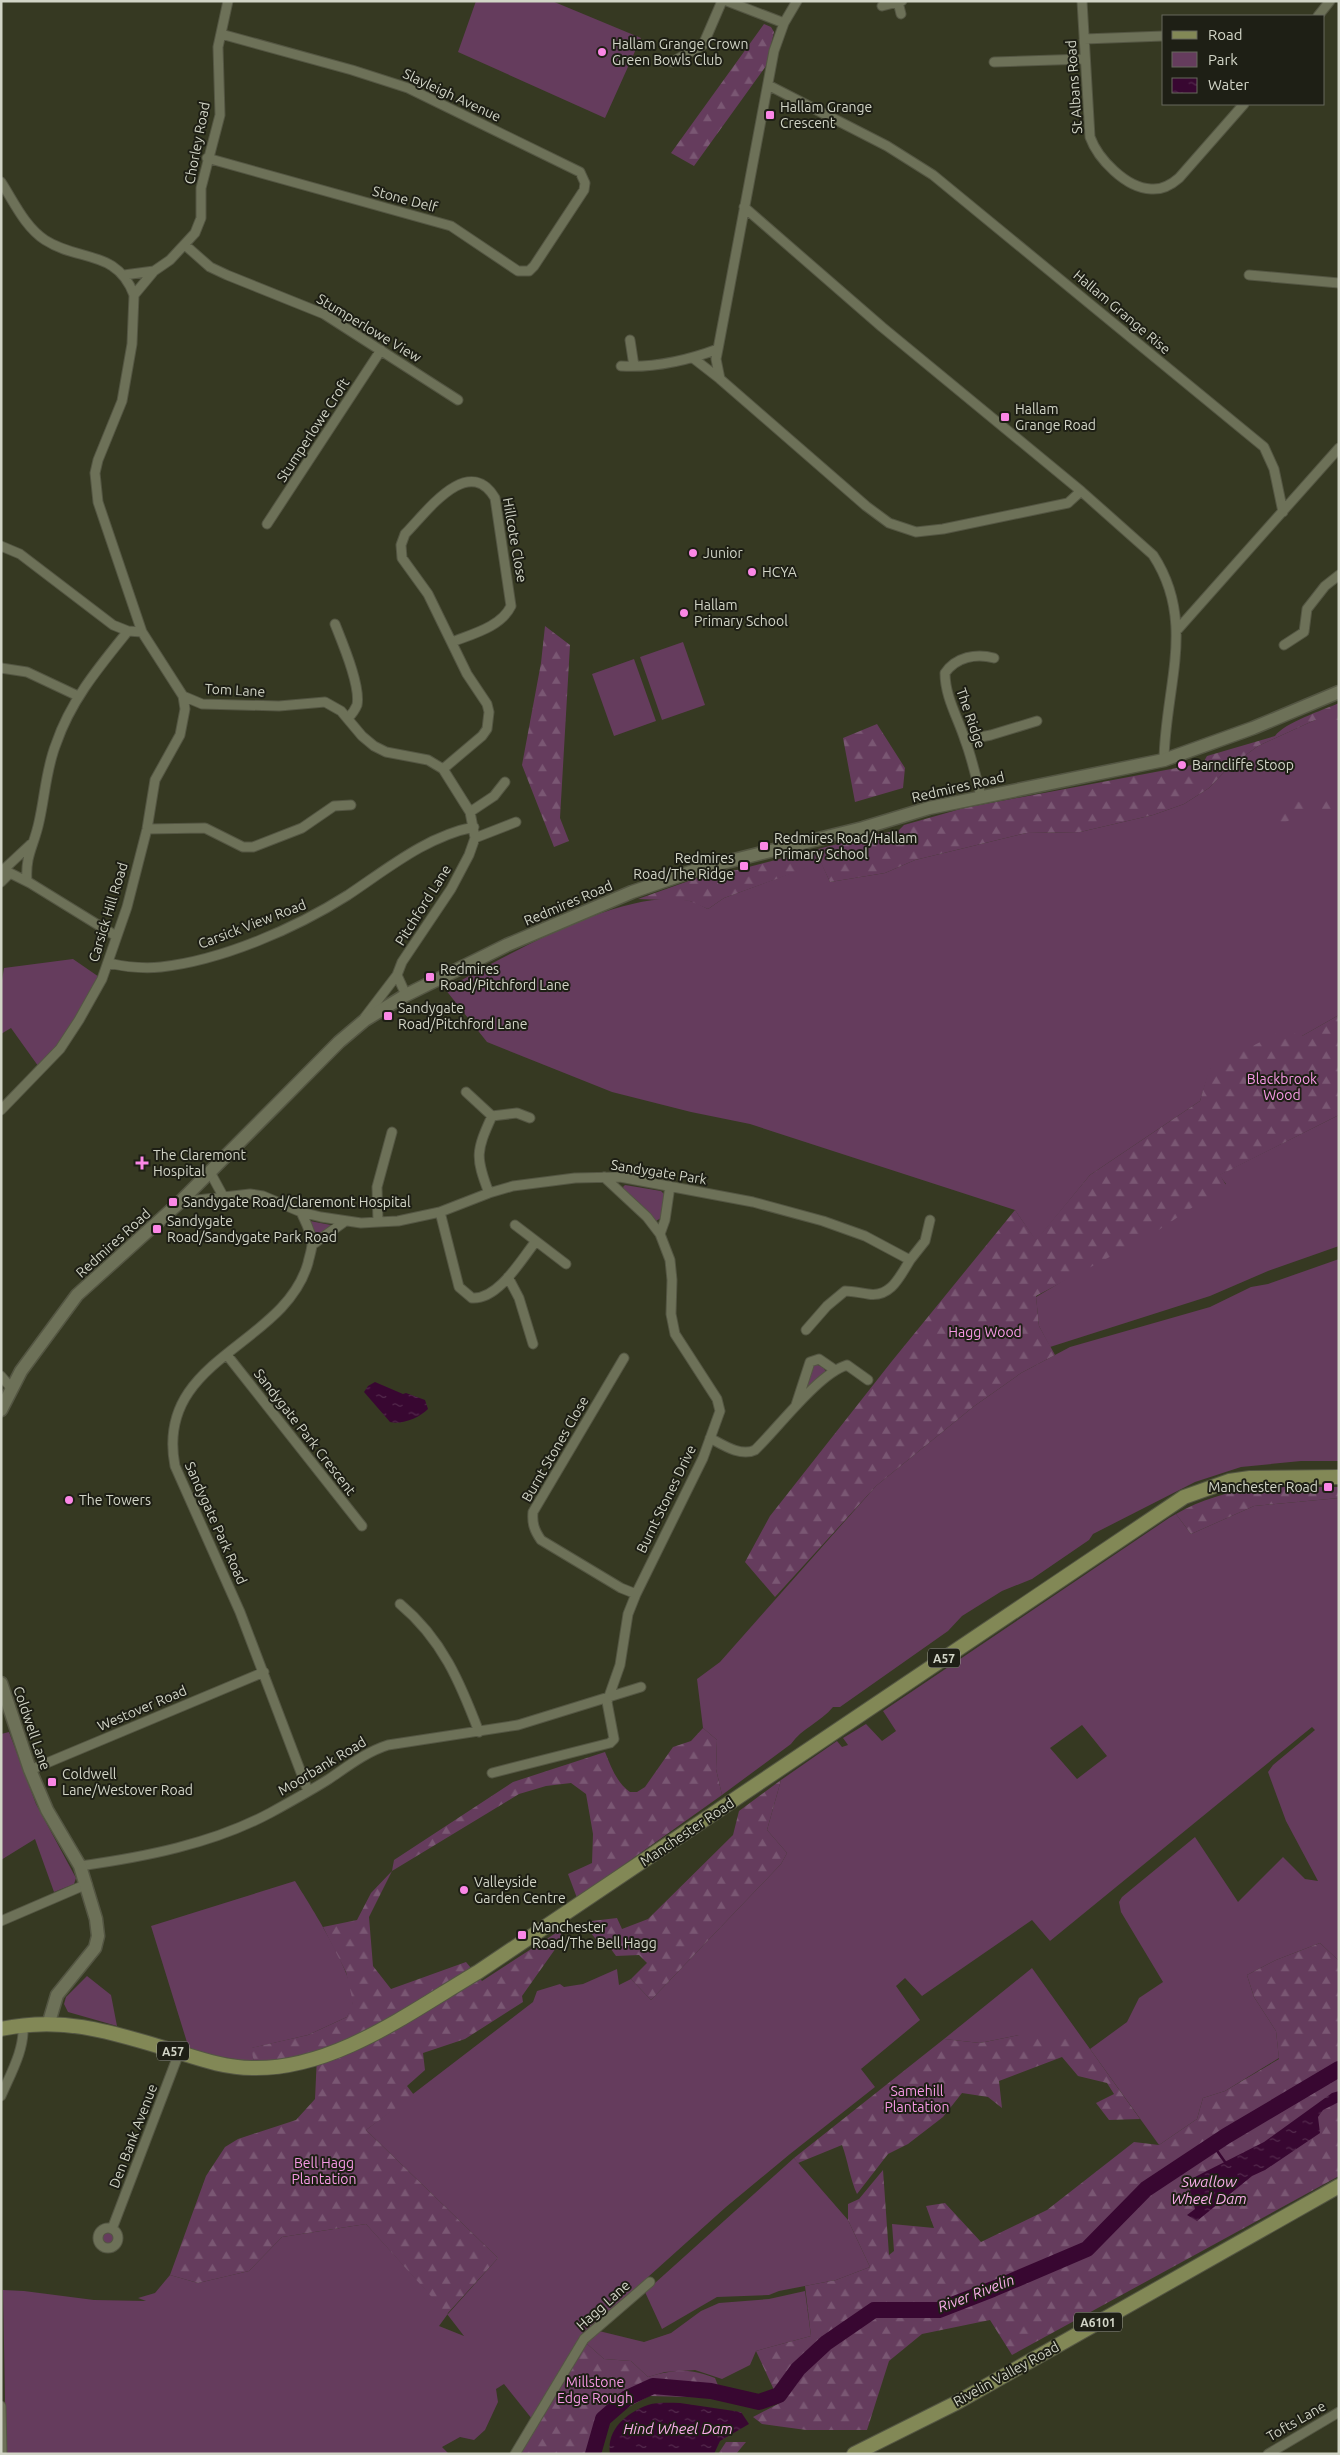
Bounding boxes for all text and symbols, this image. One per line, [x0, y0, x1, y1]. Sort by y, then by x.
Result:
legend [1162, 15, 1325, 105]
text: Road [1208, 26, 1243, 43]
place label: Hallam Grange Crown Green Bowls Club [612, 36, 748, 68]
street label: St Albans Road [1063, 40, 1085, 134]
marker: Hallam Grange Crown Green Bowls Club [596, 46, 608, 58]
text: Park [1208, 51, 1238, 68]
street label: Slayleigh Avenue [400, 65, 504, 125]
text: Water [1208, 76, 1249, 93]
place label: Hallam Grange Crescent [780, 99, 872, 131]
street label: Chorley Road [181, 100, 213, 186]
marker: Hallam Grange Crescent [764, 109, 776, 121]
street label: Stone Delf [371, 183, 440, 216]
street label: Hallam Grange Rise [1070, 267, 1174, 357]
street label: Stumperlowe View [314, 290, 424, 366]
street label: Stumperlowe Croft [273, 375, 353, 485]
place label: Hallam Grange Road [1015, 401, 1096, 433]
marker: Hallam Grange Road [999, 411, 1011, 423]
street label: Hillcote Close [500, 496, 530, 584]
place label: Junior [703, 545, 743, 561]
marker: Junior [687, 547, 699, 559]
place label: HCYA [762, 564, 797, 580]
marker: HCYA [746, 566, 758, 578]
place label: Hallam Primary School [694, 597, 788, 629]
marker: Hallam Primary School [678, 607, 690, 619]
street label: Tom Lane [204, 680, 266, 700]
street label: The Ridge [953, 686, 989, 750]
place label: Barncliffe Stoop [1192, 757, 1294, 773]
marker: Barncliffe Stoop [1176, 759, 1188, 771]
street label: Redmires Road [910, 769, 1006, 805]
place label: Redmires Road/Hallam Primary School [774, 830, 917, 862]
marker: Redmires Road/Hallam Primary School [758, 840, 770, 852]
place label: Redmires Road/The Ridge [633, 850, 734, 882]
street label: Carsick Hill Road [85, 860, 131, 964]
marker: Redmires Road/The Ridge [738, 860, 750, 872]
street label: Pitchford Lane [392, 862, 454, 948]
street label: Redmires Road [521, 877, 615, 929]
street label: Carsick View Road [196, 896, 308, 952]
place label: Redmires Road/Pitchford Lane [440, 961, 569, 993]
marker: Redmires Road/Pitchford Lane [424, 971, 436, 983]
place label: Sandygate Road/Pitchford Lane [398, 1000, 527, 1032]
marker: Sandygate Road/Pitchford Lane [382, 1010, 394, 1022]
park label: Blackbrook Wood [1247, 1071, 1317, 1103]
place label: The Claremont Hospital [153, 1147, 246, 1179]
marker: The Claremont Hospital [135, 1156, 149, 1170]
street label: Sandygate Park [610, 1157, 708, 1187]
place label: Sandygate Road/Claremont Hospital [183, 1194, 411, 1210]
marker: Sandygate Road/Claremont Hospital [167, 1196, 179, 1208]
street label: Redmires Road [72, 1205, 154, 1281]
place label: Sandygate Road/Sandygate Park Road [167, 1213, 337, 1245]
marker: Sandygate Road/Sandygate Park Road [151, 1223, 163, 1235]
park label: Hagg Wood [948, 1324, 1022, 1340]
street label: Sandygate Park Crescent [251, 1366, 359, 1499]
street label: Burnt Stones Close [518, 1393, 592, 1505]
street label: Burnt Stones Drive [633, 1442, 699, 1556]
street label: Sandygate Park Road [182, 1459, 250, 1587]
place label: Manchester Road [1208, 1479, 1318, 1495]
marker: Manchester Road [1322, 1481, 1334, 1493]
place label: The Towers [79, 1492, 151, 1508]
marker: The Towers [63, 1494, 75, 1506]
road number: A57 [928, 1649, 960, 1668]
street label: Westover Road [95, 1682, 189, 1734]
street label: Coldwell Lane [10, 1684, 54, 1772]
street label: Moorbank Road [275, 1733, 369, 1799]
place label: Coldwell Lane/Westover Road [62, 1766, 193, 1798]
marker: Coldwell Lane/Westover Road [46, 1776, 58, 1788]
street label: Manchester Road [637, 1795, 737, 1869]
place label: Valleyside Garden Centre [474, 1874, 566, 1906]
marker: Valleyside Garden Centre [458, 1884, 470, 1896]
place label: Manchester Road/The Bell Hagg [532, 1919, 657, 1951]
marker: Manchester Road/The Bell Hagg [516, 1929, 528, 1941]
road number: A57 [157, 2042, 189, 2060]
street label: Den Bank Avenue [106, 2082, 160, 2190]
park label: Samehill Plantation [884, 2083, 950, 2115]
park label: Bell Hagg Plantation [291, 2155, 357, 2187]
water label: Swallow Wheel Dam [1171, 2173, 1247, 2207]
water label: River Rivelin [935, 2271, 1017, 2315]
street label: Hagg Lane [573, 2277, 633, 2333]
road number: A6101 [1074, 2312, 1122, 2332]
street label: Rivelin Valley Road [950, 2338, 1062, 2410]
park label: Millstone Edge Rough [557, 2374, 633, 2406]
street label: Tofts Lane [1264, 2398, 1328, 2444]
water label: Hind Wheel Dam [623, 2420, 733, 2437]

